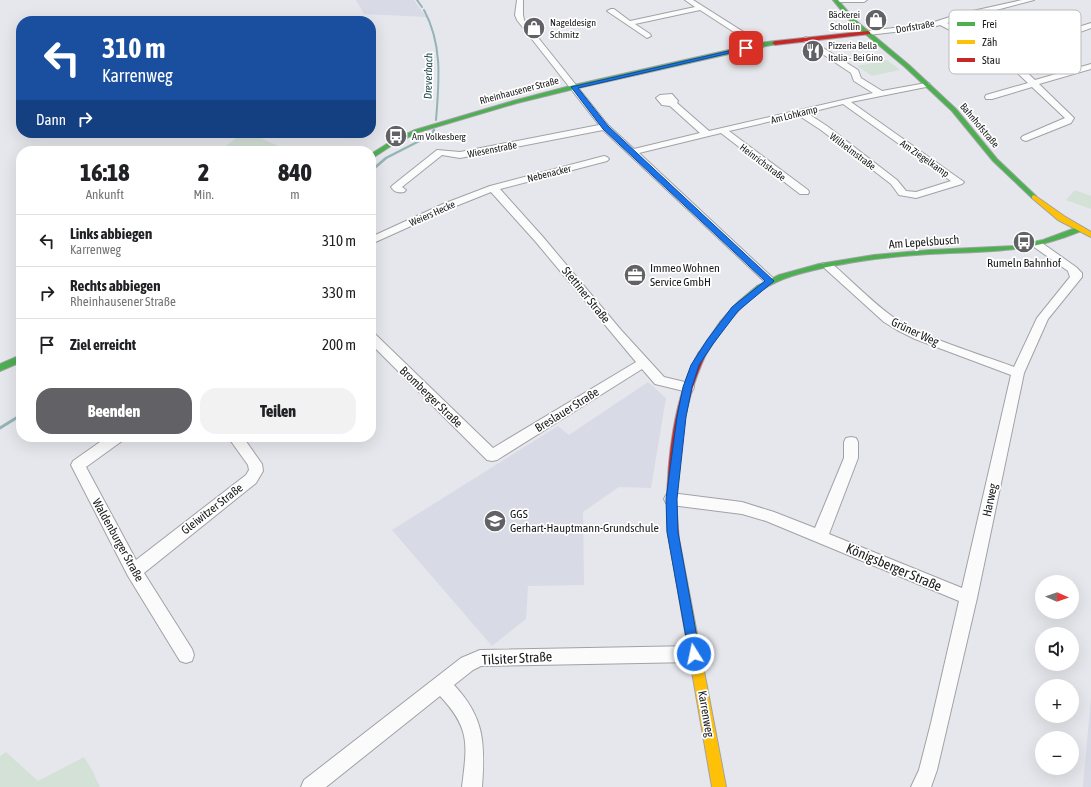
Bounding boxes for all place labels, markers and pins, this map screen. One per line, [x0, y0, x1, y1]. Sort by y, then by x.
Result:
shop icon: Bäckerei Schollin [863, 7, 889, 33]
place label: Bäckerei Schollin [828, 9, 860, 32]
shop icon: Nageldesign Schmitz [521, 15, 547, 41]
place label: Nageldesign Schmitz [550, 17, 596, 40]
pin [729, 31, 763, 65]
restaurant icon: Pizzeria Bella Italia - Bei Gino [800, 38, 826, 64]
place label: Pizzeria Bella Italia - Bei Gino [828, 40, 883, 63]
bus stop icon: Am Volkesberg [383, 123, 409, 149]
place label: Am Volkesberg [412, 131, 467, 142]
bus stop icon: Rumeln Bahnhof [1011, 229, 1037, 255]
place label: Rumeln Bahnhof [987, 256, 1062, 270]
place label: Immeo Wohnen Service GmbH [650, 261, 720, 289]
office icon: Immeo Wohnen Service GmbH [622, 262, 648, 288]
place label: GGS Gerhart-Hauptmann-Grundschule [510, 507, 659, 535]
school or university icon: GGS Gerhart-Hauptmann-Grundschule [482, 508, 508, 534]

